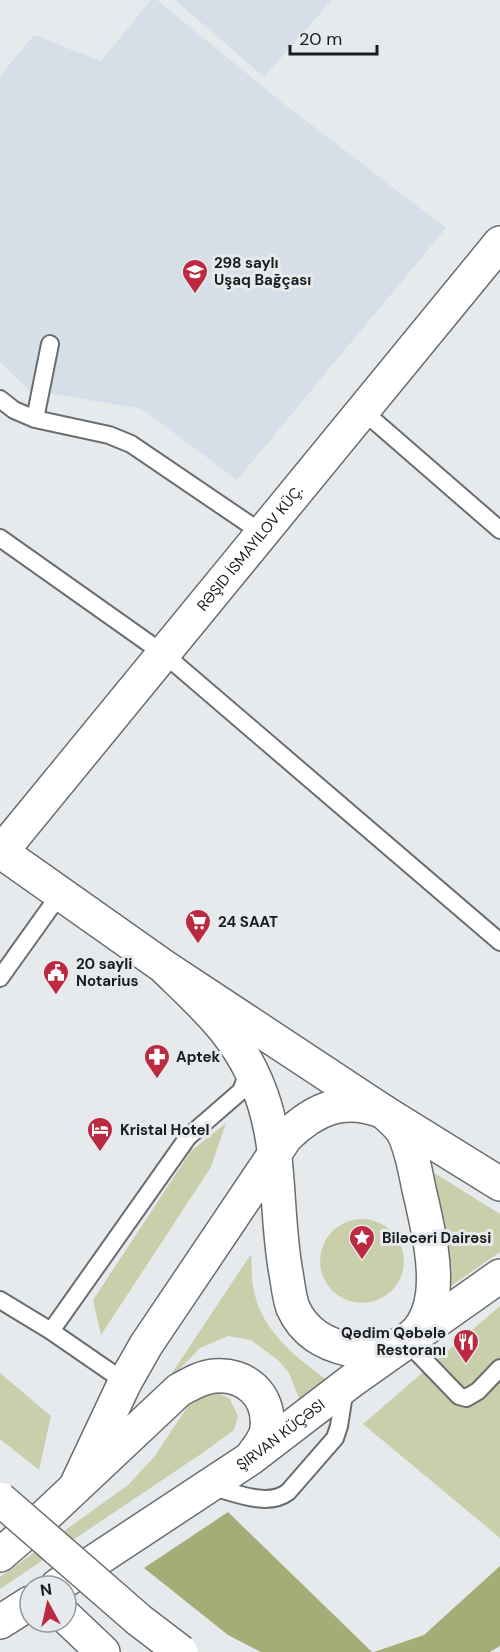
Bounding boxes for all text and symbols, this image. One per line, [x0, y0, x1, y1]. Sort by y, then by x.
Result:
scale bar [290, 18, 377, 56]
text: 20 m [299, 27, 342, 51]
place label: 298 saylı Uşaq Bağçası [214, 253, 311, 290]
school or university icon: 298 saylı Uşaq Bağçası [180, 257, 210, 295]
street label: RƏŞID İSMAYILOV KÜÇ. [193, 481, 308, 615]
supermarket icon: 24 SAAT [183, 907, 213, 945]
place label: 24 SAAT [218, 912, 278, 932]
place label: 20 sayli Notarius [76, 954, 139, 991]
public building icon: 20 sayli Notarius [41, 958, 71, 996]
pharmacy icon: Aptek [142, 1042, 172, 1080]
place label: Aptek [176, 1047, 220, 1067]
hotel icon: Kristal Hotel [85, 1115, 115, 1153]
place label: Kristal Hotel [120, 1120, 210, 1140]
place icon: Biləcəri Dairəsi [347, 1223, 377, 1261]
place label: Biləcəri Dairəsi [382, 1228, 491, 1248]
place label: Qədim Qəbələ Restoranı [341, 1323, 446, 1360]
restaurant icon: Qədim Qəbələ Restoranı [451, 1327, 481, 1365]
street label: ŞIRVAN KÜÇƏSI [232, 1395, 329, 1475]
north arrow [18, 1574, 78, 1634]
text: N [39, 1578, 53, 1601]

